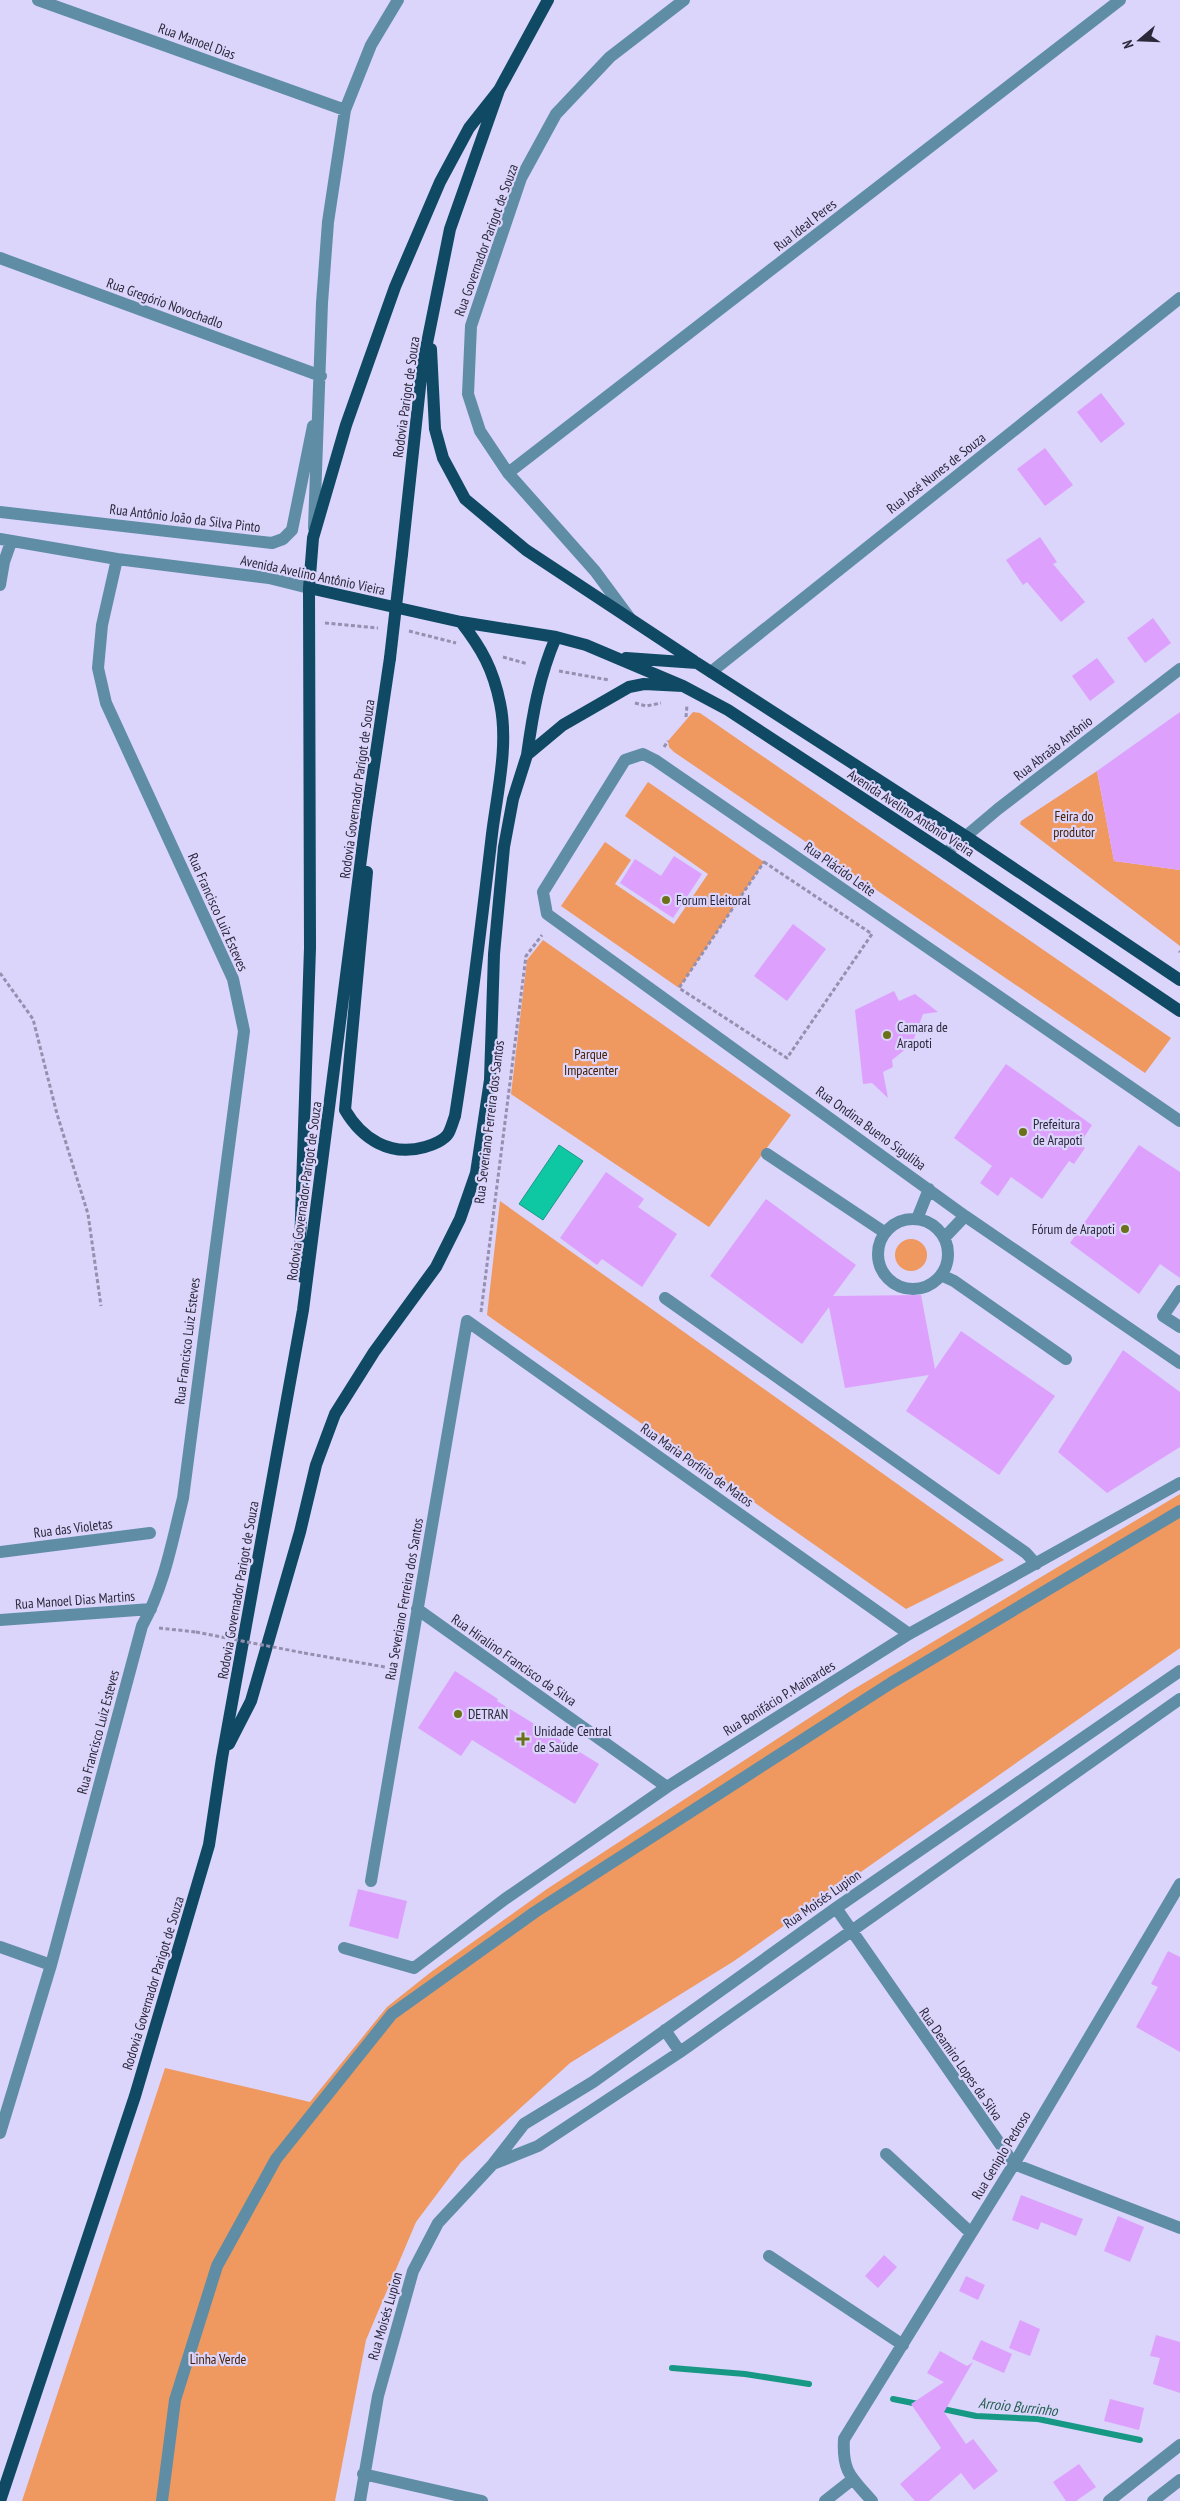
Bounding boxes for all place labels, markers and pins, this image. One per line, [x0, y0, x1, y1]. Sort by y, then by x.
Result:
place label: Forum Eleitoral [676, 891, 751, 909]
marker: Forum Eleitoral [660, 894, 672, 906]
place label: Camara de Arapoti [897, 1018, 948, 1052]
marker: Camara de Arapoti [881, 1029, 893, 1041]
place label: Prefeitura de Arapoti [1033, 1115, 1083, 1149]
marker: Prefeitura de Arapoti [1017, 1126, 1029, 1138]
place label: Fórum de Arapoti [1032, 1220, 1115, 1238]
marker: Fórum de Arapoti [1119, 1223, 1131, 1235]
place label: DETRAN [468, 1705, 508, 1723]
marker: DETRAN [452, 1708, 464, 1720]
place label: Unidade Central de Saúde [534, 1722, 612, 1756]
marker: Unidade Central de Saúde [516, 1732, 530, 1746]

